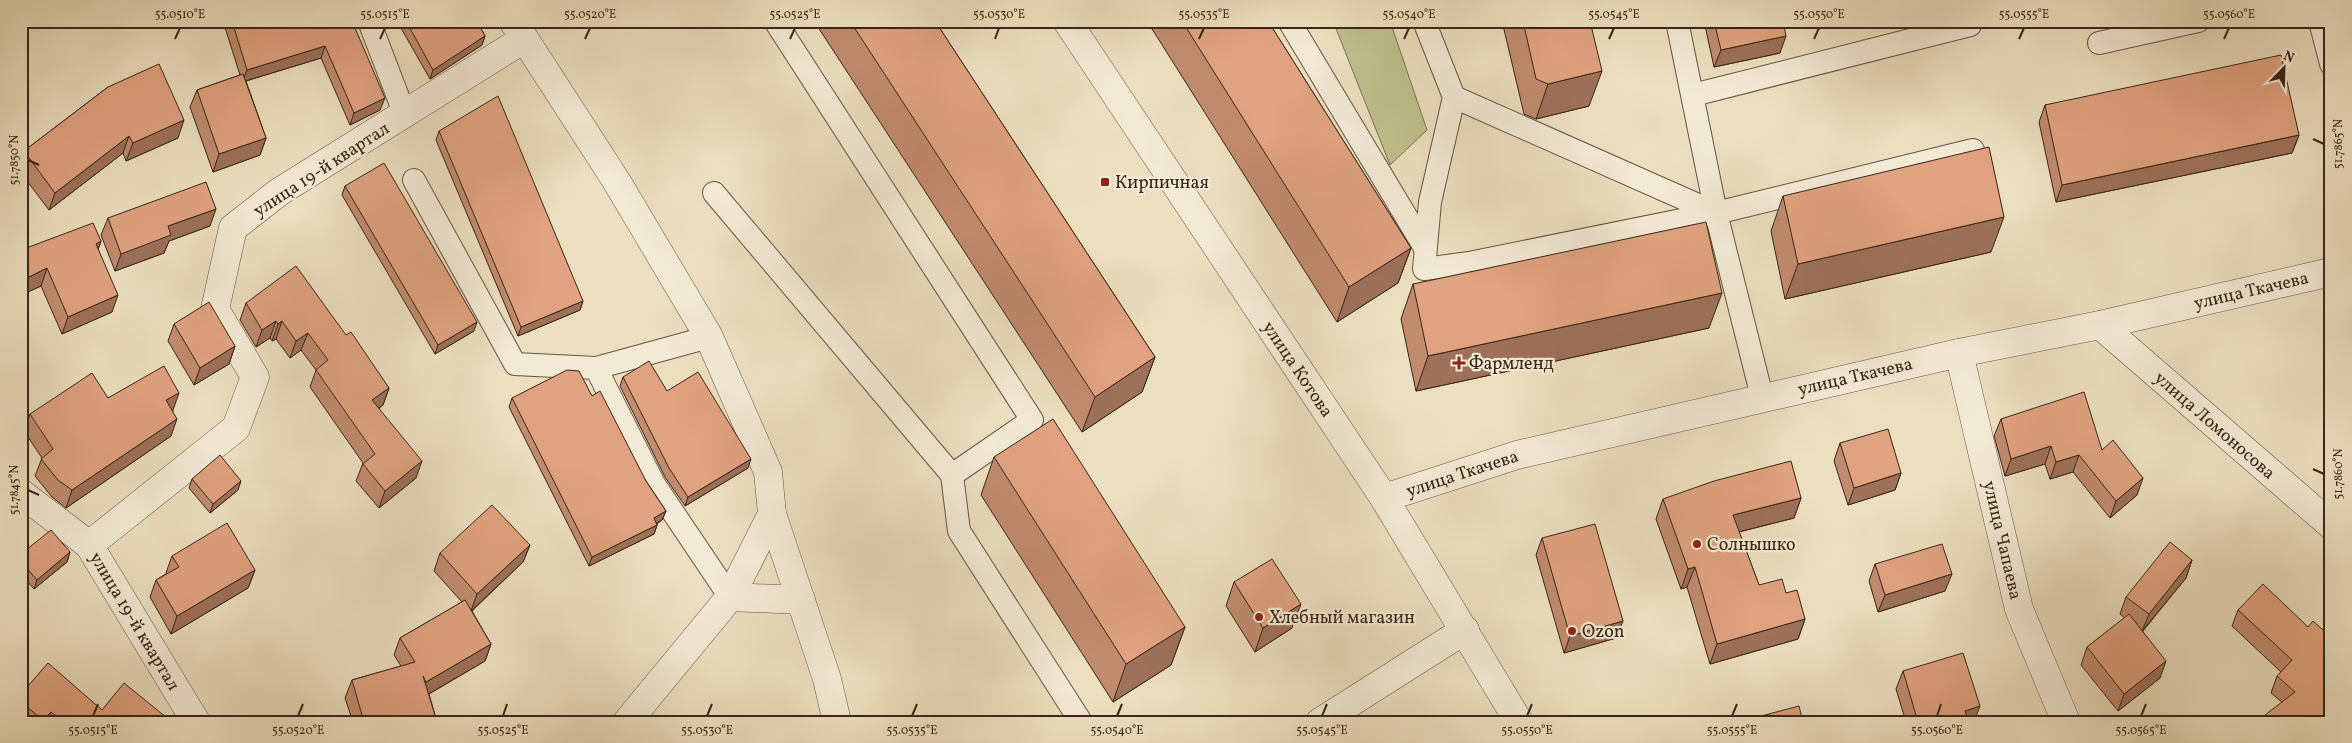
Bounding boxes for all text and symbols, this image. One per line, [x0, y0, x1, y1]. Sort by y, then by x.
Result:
text: 55.0510°E [155, 7, 205, 23]
text: 55.0515°E [360, 7, 410, 23]
text: 55.0520°E [564, 7, 616, 23]
text: 55.0525°E [769, 7, 821, 23]
text: 55.0530°E [973, 7, 1025, 23]
text: 55.0535°E [1179, 7, 1229, 23]
text: 55.0540°E [1383, 7, 1435, 23]
text: 55.0545°E [1588, 7, 1640, 23]
text: 55.0550°E [1793, 7, 1845, 23]
text: 55.0555°E [1999, 7, 2049, 23]
text: 55.0560°E [2203, 7, 2255, 23]
north arrow [2260, 42, 2310, 92]
text: N [2280, 47, 2297, 68]
street label: улица 19-й квартал [249, 117, 395, 224]
text: 51.7865°N [2331, 119, 2347, 169]
text: 51.7850°N [7, 135, 23, 185]
place label: Кирпичная [1115, 171, 1209, 196]
marker: Кирпичная [1099, 176, 1111, 188]
street label: улица Ткачева [2191, 266, 2311, 317]
street label: улица Котова [1255, 317, 1338, 423]
place label: Фармленд [1469, 352, 1554, 377]
street label: улица Ткачева [1795, 352, 1915, 403]
marker: Фармленд [1453, 357, 1465, 369]
street label: улица Ломоносова [2148, 366, 2280, 486]
street label: улица Ткачева [1403, 444, 1522, 504]
text: 51.7860°N [2331, 448, 2347, 500]
text: 51.7845°N [7, 465, 23, 515]
street label: улица Чапаева [1976, 478, 2027, 602]
place label: Солнышко [1707, 533, 1796, 558]
marker: Солнышко [1691, 538, 1703, 550]
street label: улица 19-й квартал [82, 548, 185, 696]
place label: Хлебный магазин [1269, 606, 1415, 631]
marker: Хлебный магазин [1253, 611, 1265, 623]
place label: Ozon [1582, 620, 1625, 645]
marker: Ozon [1566, 625, 1578, 637]
text: 55.0515°E [68, 723, 118, 739]
text: 55.0520°E [272, 723, 324, 739]
text: 55.0525°E [477, 723, 529, 739]
text: 55.0530°E [681, 723, 733, 739]
text: 55.0535°E [887, 723, 937, 739]
text: 55.0540°E [1091, 723, 1143, 739]
text: 55.0545°E [1296, 723, 1348, 739]
text: 55.0550°E [1501, 723, 1553, 739]
text: 55.0555°E [1707, 723, 1757, 739]
text: 55.0560°E [1911, 723, 1963, 739]
text: 55.0565°E [2116, 723, 2166, 739]

